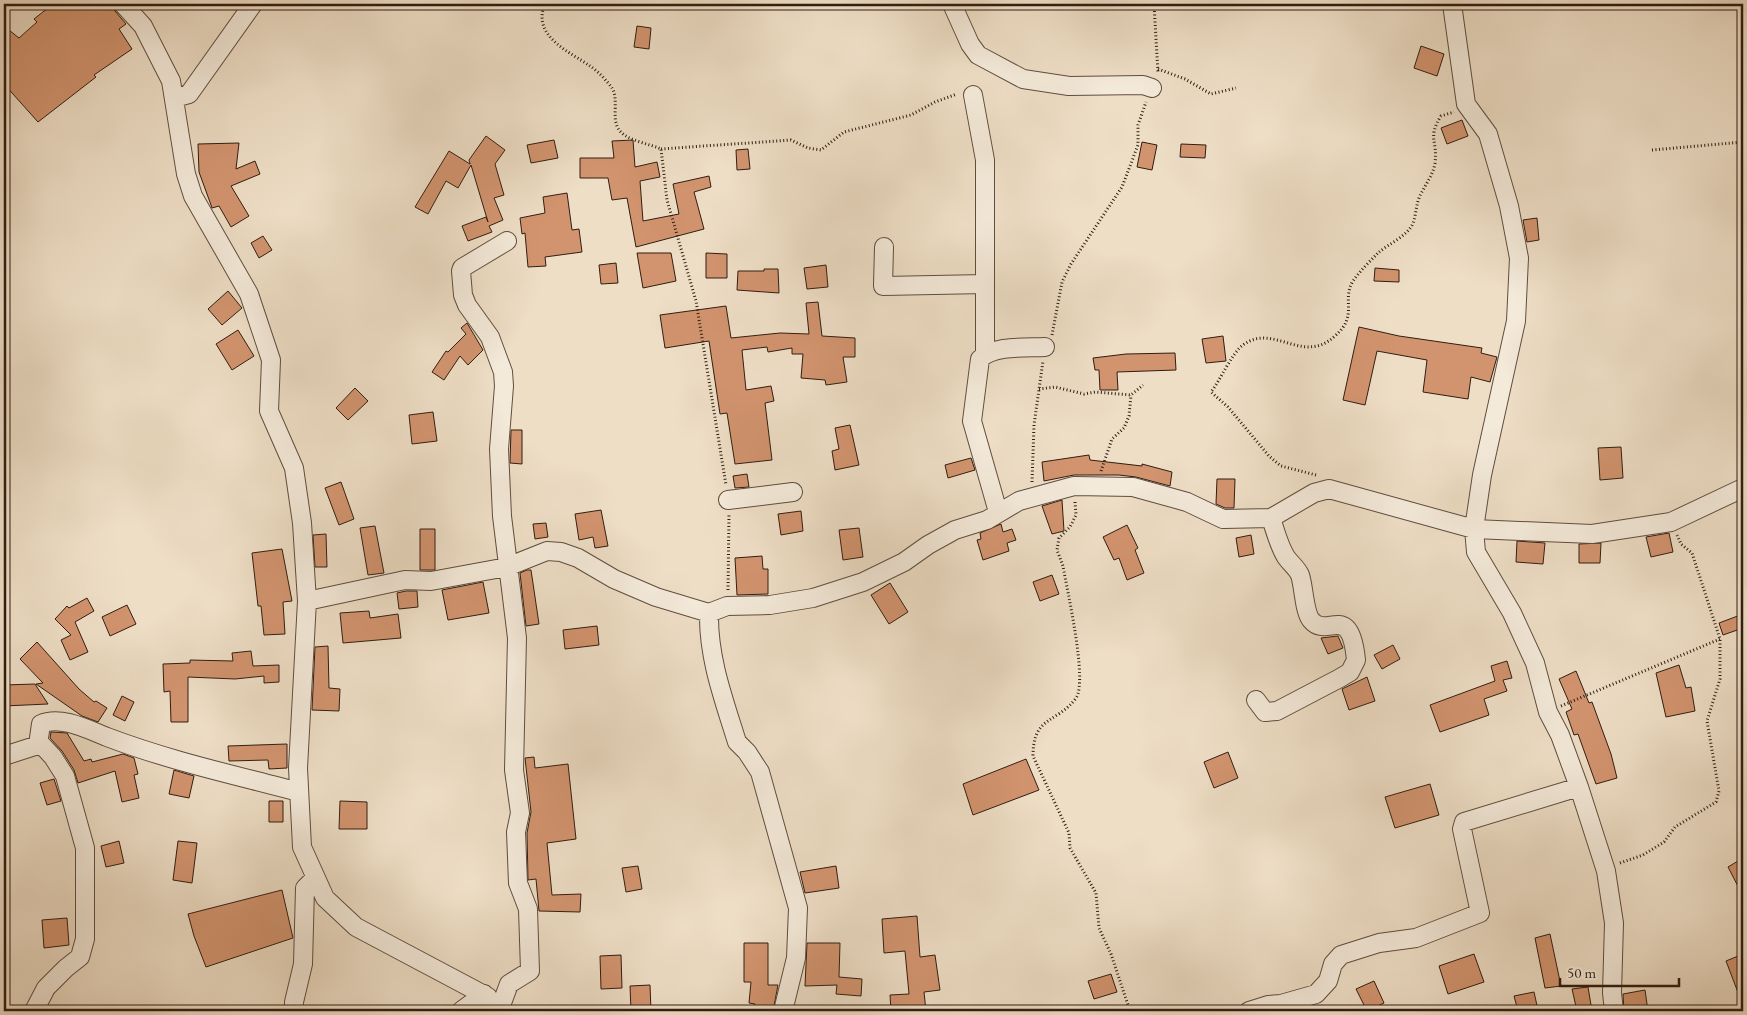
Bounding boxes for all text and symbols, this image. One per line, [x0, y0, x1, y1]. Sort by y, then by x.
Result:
scale bar [1560, 955, 1678, 987]
text: 50 m [1567, 963, 1596, 982]

